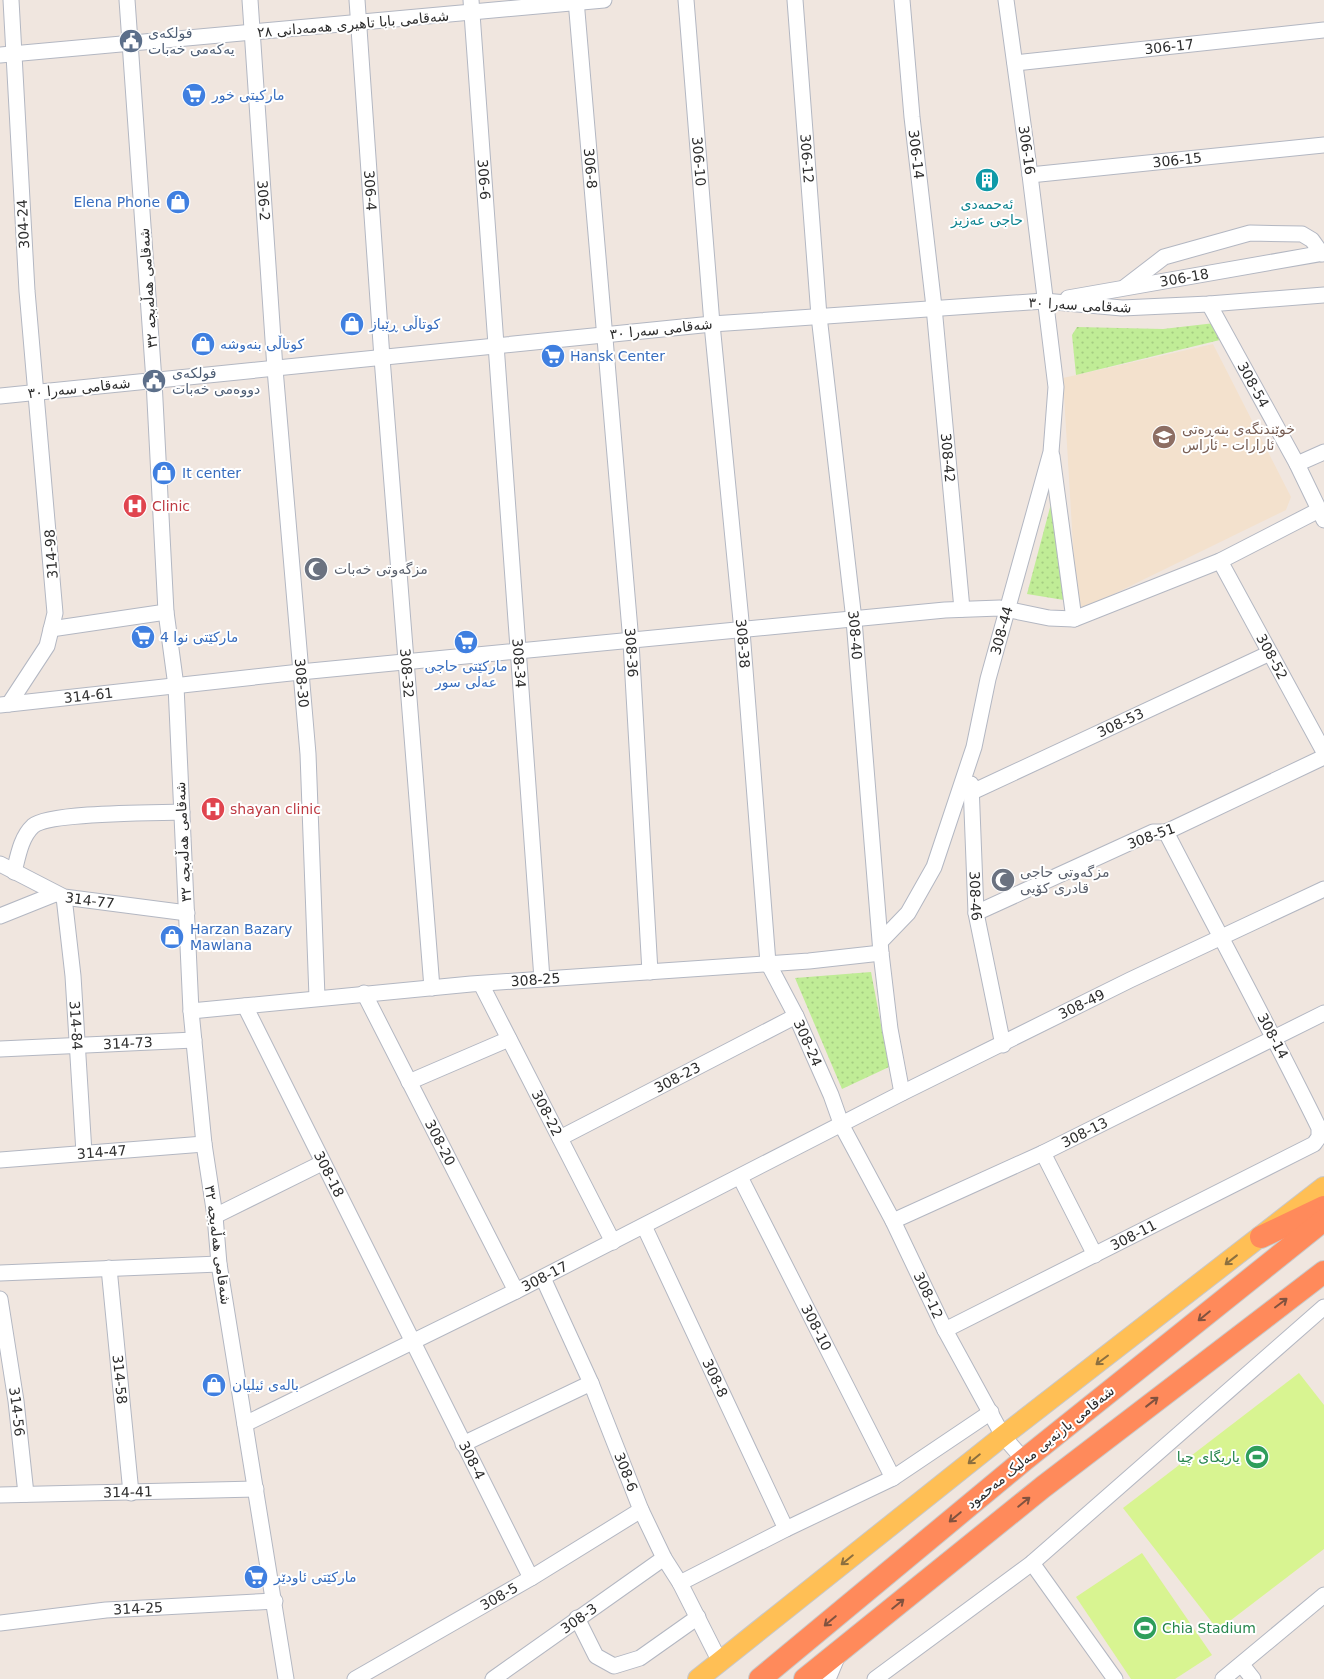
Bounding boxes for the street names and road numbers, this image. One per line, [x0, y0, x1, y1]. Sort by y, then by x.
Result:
street label: شەقامی بابا تاهیری هەمەدانی ٢٨ [256, 8, 450, 41]
street label: 306-17 [1144, 36, 1195, 57]
street label: 306-16 [1016, 124, 1038, 176]
street label: 306-14 [906, 129, 927, 180]
street label: 306-12 [797, 133, 817, 184]
street label: 306-10 [689, 136, 709, 187]
street label: 306-8 [581, 147, 600, 189]
street label: 306-15 [1152, 149, 1203, 170]
street label: 306-6 [475, 159, 493, 201]
street label: 306-4 [361, 170, 380, 211]
street label: 306-2 [254, 180, 273, 221]
street label: 304-24 [14, 199, 32, 249]
street label: شەقامی هەڵەبجە ٣٢ [135, 227, 160, 349]
street label: 306-18 [1158, 265, 1210, 290]
street label: شەقامی سەرا ٣٠ [1028, 294, 1132, 317]
street label: شەقامی سەرا ٣٠ [609, 316, 713, 343]
street label: 308-54 [1234, 359, 1272, 410]
street label: شەقامی سەرا ٣٠ [27, 375, 131, 402]
street label: 308-42 [938, 432, 958, 483]
street label: 314-98 [41, 529, 61, 579]
street label: 308-44 [987, 604, 1016, 657]
street label: 308-40 [845, 609, 865, 660]
street label: 308-38 [733, 618, 753, 669]
street label: 308-36 [622, 627, 641, 678]
street label: 308-52 [1253, 631, 1291, 682]
street label: 308-34 [509, 638, 529, 689]
street label: 308-32 [397, 648, 417, 699]
street label: 308-30 [292, 658, 312, 708]
street label: 314-61 [63, 685, 114, 706]
street label: 308-53 [1095, 705, 1146, 741]
street label: شەقامی هەڵەبجە ٣٢ [171, 781, 194, 903]
street label: 308-51 [1125, 820, 1177, 852]
street label: 308-46 [966, 871, 985, 922]
street label: 314-77 [64, 889, 115, 911]
street label: 308-25 [510, 970, 561, 989]
street label: 308-49 [1056, 986, 1107, 1022]
street label: 314-84 [67, 1000, 86, 1051]
street label: 308-14 [1254, 1010, 1292, 1062]
street label: 308-24 [791, 1017, 825, 1069]
street label: 314-73 [103, 1034, 153, 1052]
street label: 308-23 [652, 1059, 703, 1096]
street label: 308-22 [529, 1087, 565, 1139]
street label: 308-13 [1059, 1114, 1110, 1151]
street label: 308-20 [422, 1117, 459, 1168]
street label: 314-47 [76, 1142, 127, 1162]
street label: 308-18 [311, 1148, 347, 1200]
street label: شەقامی هەڵەبجە ٣٢ [202, 1184, 235, 1306]
street label: 308-11 [1108, 1217, 1159, 1253]
street label: 308-17 [519, 1258, 570, 1295]
street label: 308-12 [911, 1270, 946, 1321]
street label: 308-10 [798, 1302, 835, 1353]
street label: 314-58 [110, 1354, 130, 1405]
street label: 308-8 [699, 1356, 731, 1400]
street label: شەقامی بازنەیی مەلیک مەحمود [963, 1382, 1118, 1512]
street label: 314-56 [6, 1386, 28, 1437]
street label: 308-4 [456, 1439, 488, 1482]
street label: 308-6 [611, 1450, 641, 1494]
street label: 314-41 [103, 1483, 153, 1501]
street label: 308-5 [477, 1579, 521, 1613]
street label: 314-25 [113, 1599, 163, 1618]
street label: 308-3 [557, 1600, 600, 1637]

